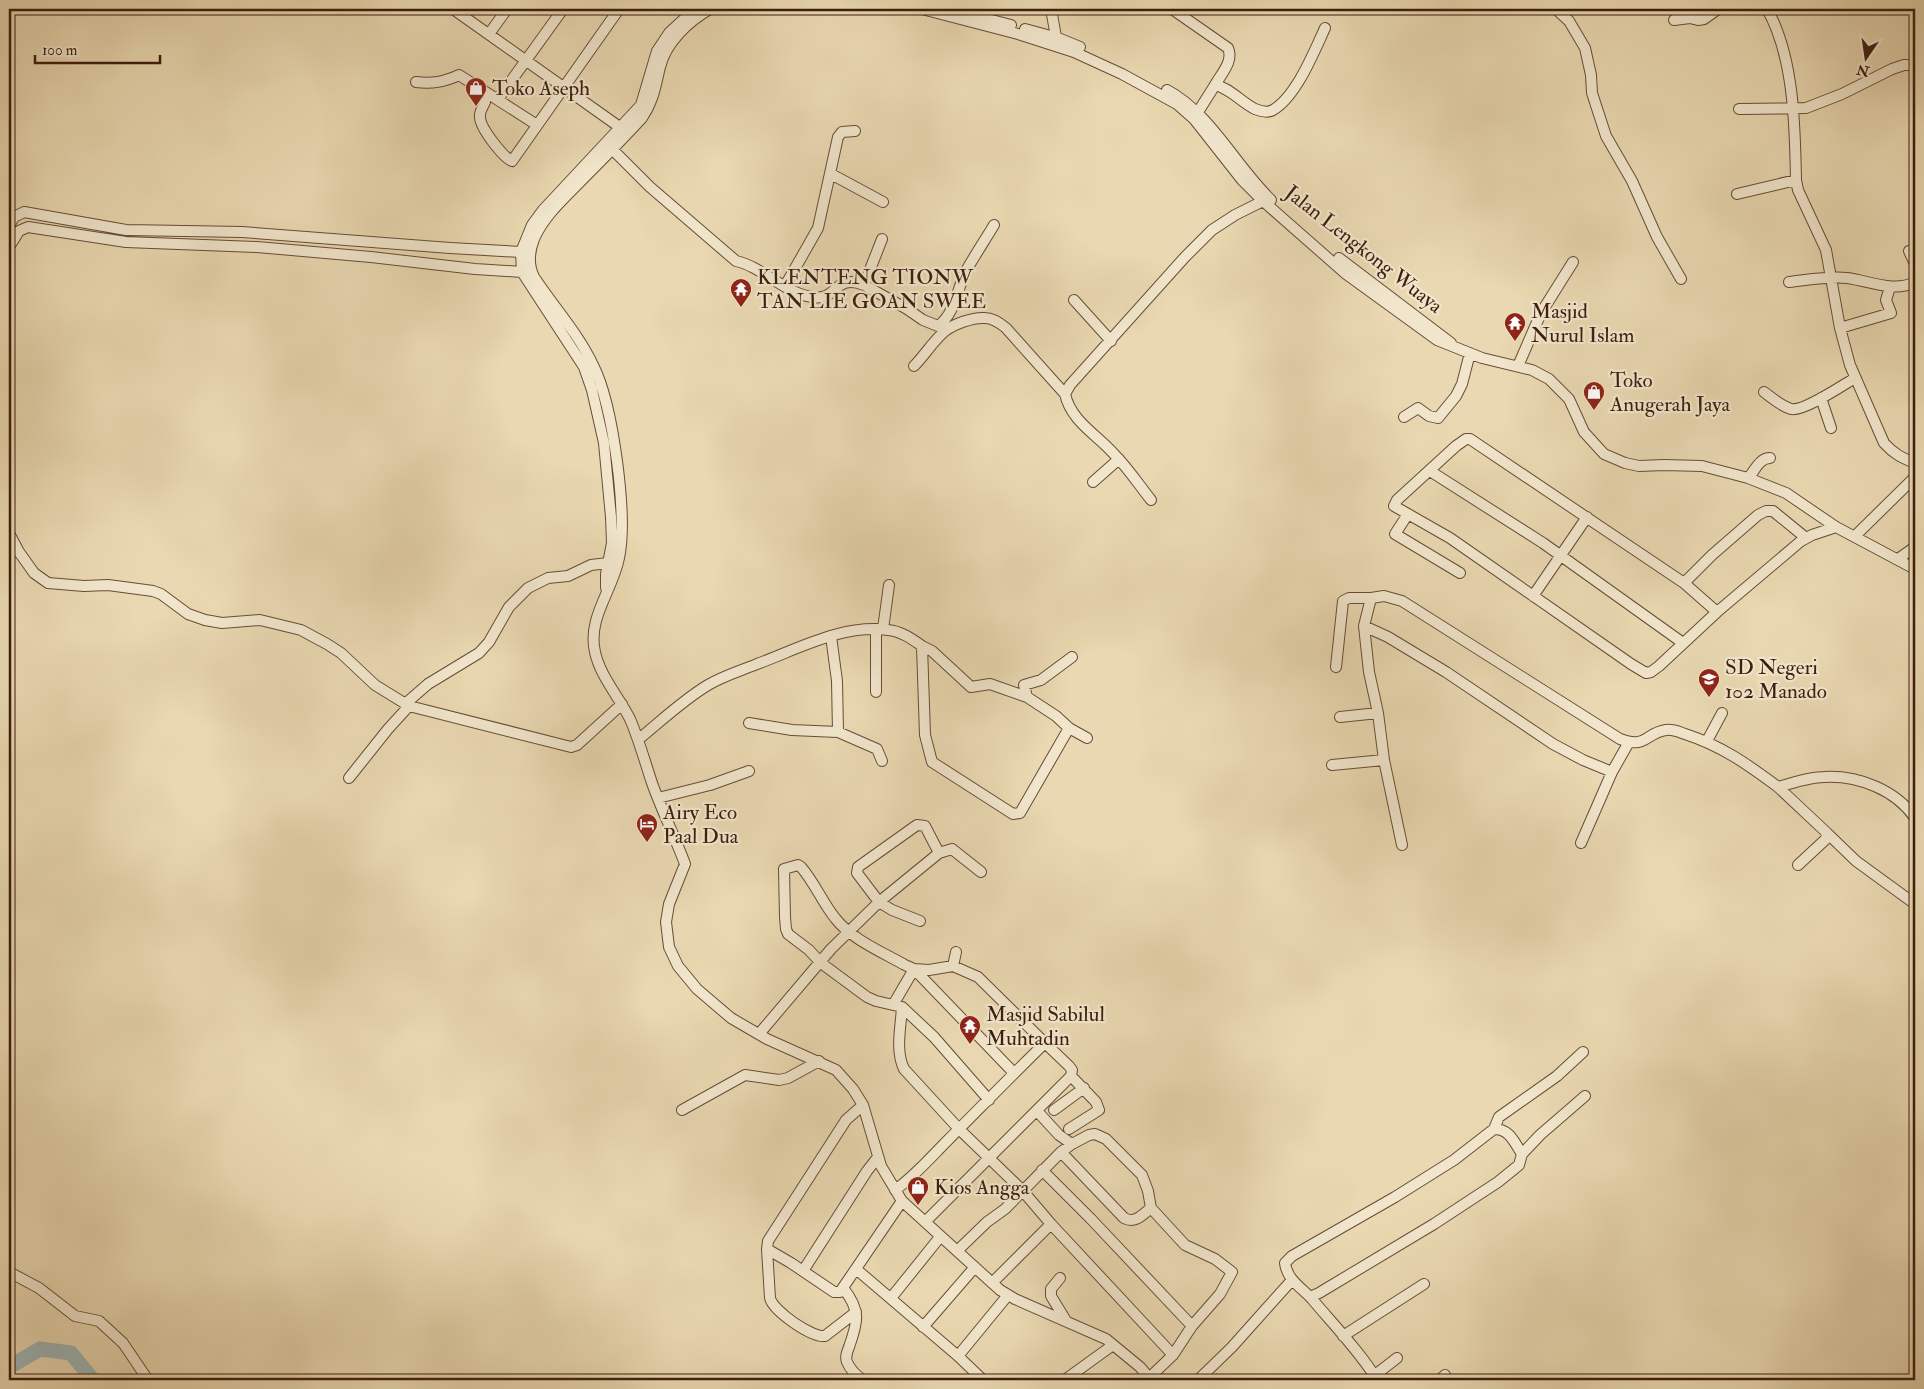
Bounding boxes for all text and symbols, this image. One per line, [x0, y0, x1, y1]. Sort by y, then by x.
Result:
scale bar [35, 32, 160, 64]
north arrow [1842, 32, 1892, 82]
text: 100 m [42, 41, 78, 60]
text: N [1855, 60, 1872, 80]
place label: Toko Aseph [492, 75, 590, 102]
shop icon: Toko Aseph [464, 76, 488, 107]
street label: Jalan Lengkong Wuaya [1278, 179, 1448, 320]
place label: KLENTENG TIONW TAN LIE GOAN SWEE [757, 264, 986, 315]
temple icon: KLENTENG TIONW TAN LIE GOAN SWEE [729, 277, 753, 308]
place label: Masjid Nurul Islam [1531, 298, 1635, 349]
temple icon: Masjid Nurul Islam [1503, 311, 1527, 342]
place label: Toko Anugerah Jaya [1609, 367, 1731, 418]
shop icon: Toko Anugerah Jaya [1582, 380, 1606, 411]
place label: SD Negeri 102 Manado [1725, 654, 1827, 705]
school or university icon: SD Negeri 102 Manado [1697, 667, 1721, 698]
place label: Airy Eco Paal Dua [662, 799, 739, 850]
hotel icon: Airy Eco Paal Dua [635, 812, 659, 843]
place label: Masjid Sabilul Muhtadin [986, 1001, 1105, 1052]
temple icon: Masjid Sabilul Muhtadin [958, 1014, 982, 1045]
place label: Kios Angga [934, 1174, 1030, 1201]
shop icon: Kios Angga [906, 1175, 930, 1206]

